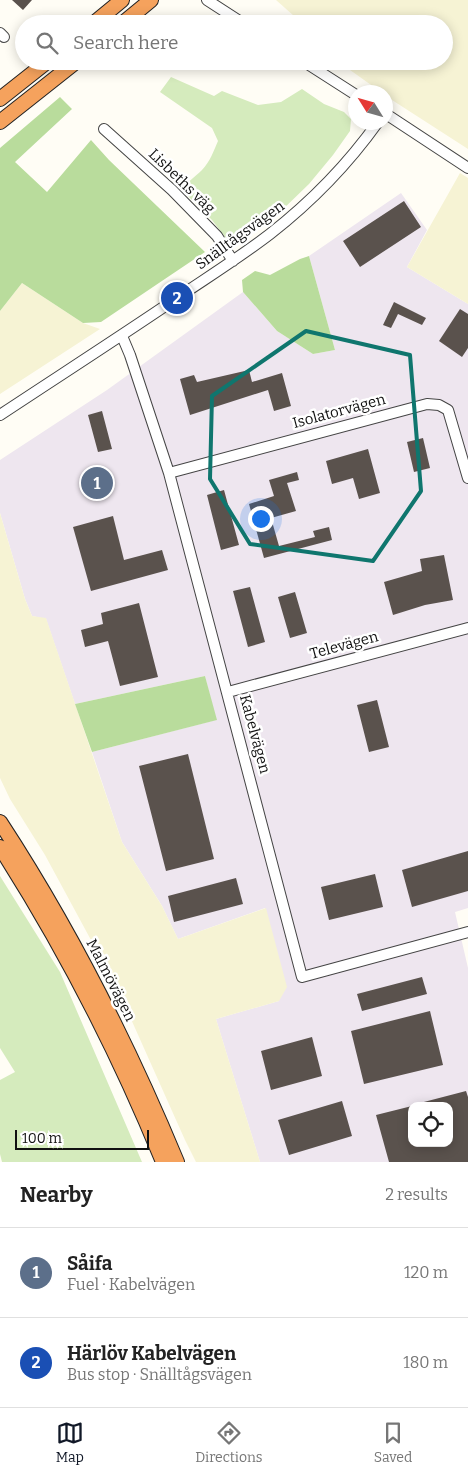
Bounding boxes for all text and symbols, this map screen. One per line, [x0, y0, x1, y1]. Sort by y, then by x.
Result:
search box [15, 15, 453, 70]
icon: search [33, 29, 61, 57]
text: Search here [73, 31, 178, 54]
north arrow [348, 85, 393, 130]
street label: Lisbeths väg [145, 145, 219, 217]
street label: Snälltågsvägen [192, 196, 288, 273]
pin: 2 [161, 279, 193, 317]
street label: Isolatorvägen [291, 390, 388, 432]
pin: 1 [81, 464, 113, 502]
your location [248, 506, 274, 532]
street label: Televägen [308, 627, 381, 663]
street label: Kabelvägen [236, 693, 274, 776]
street label: Malmövägen [83, 936, 140, 1025]
map controls [408, 1102, 453, 1147]
button: locate [408, 1102, 453, 1147]
scale bar [15, 1127, 149, 1150]
text: 100 m [22, 1130, 62, 1147]
text: Nearby [20, 1182, 93, 1208]
text: 2 results [385, 1185, 448, 1204]
text: Såifa [67, 1252, 112, 1275]
text: 1 [33, 1263, 39, 1282]
text: 120 m [404, 1263, 448, 1282]
text: Fuel · Kabelvägen [67, 1275, 195, 1294]
text: Härlöv Kabelvägen [67, 1342, 236, 1365]
text: 2 [31, 1353, 41, 1372]
text: 180 m [403, 1353, 448, 1372]
text: Bus stop · Snälltågsvägen [67, 1365, 252, 1384]
tab: Map [56, 1419, 84, 1466]
tab: Directions [195, 1419, 263, 1466]
tab: Saved [374, 1419, 412, 1466]

